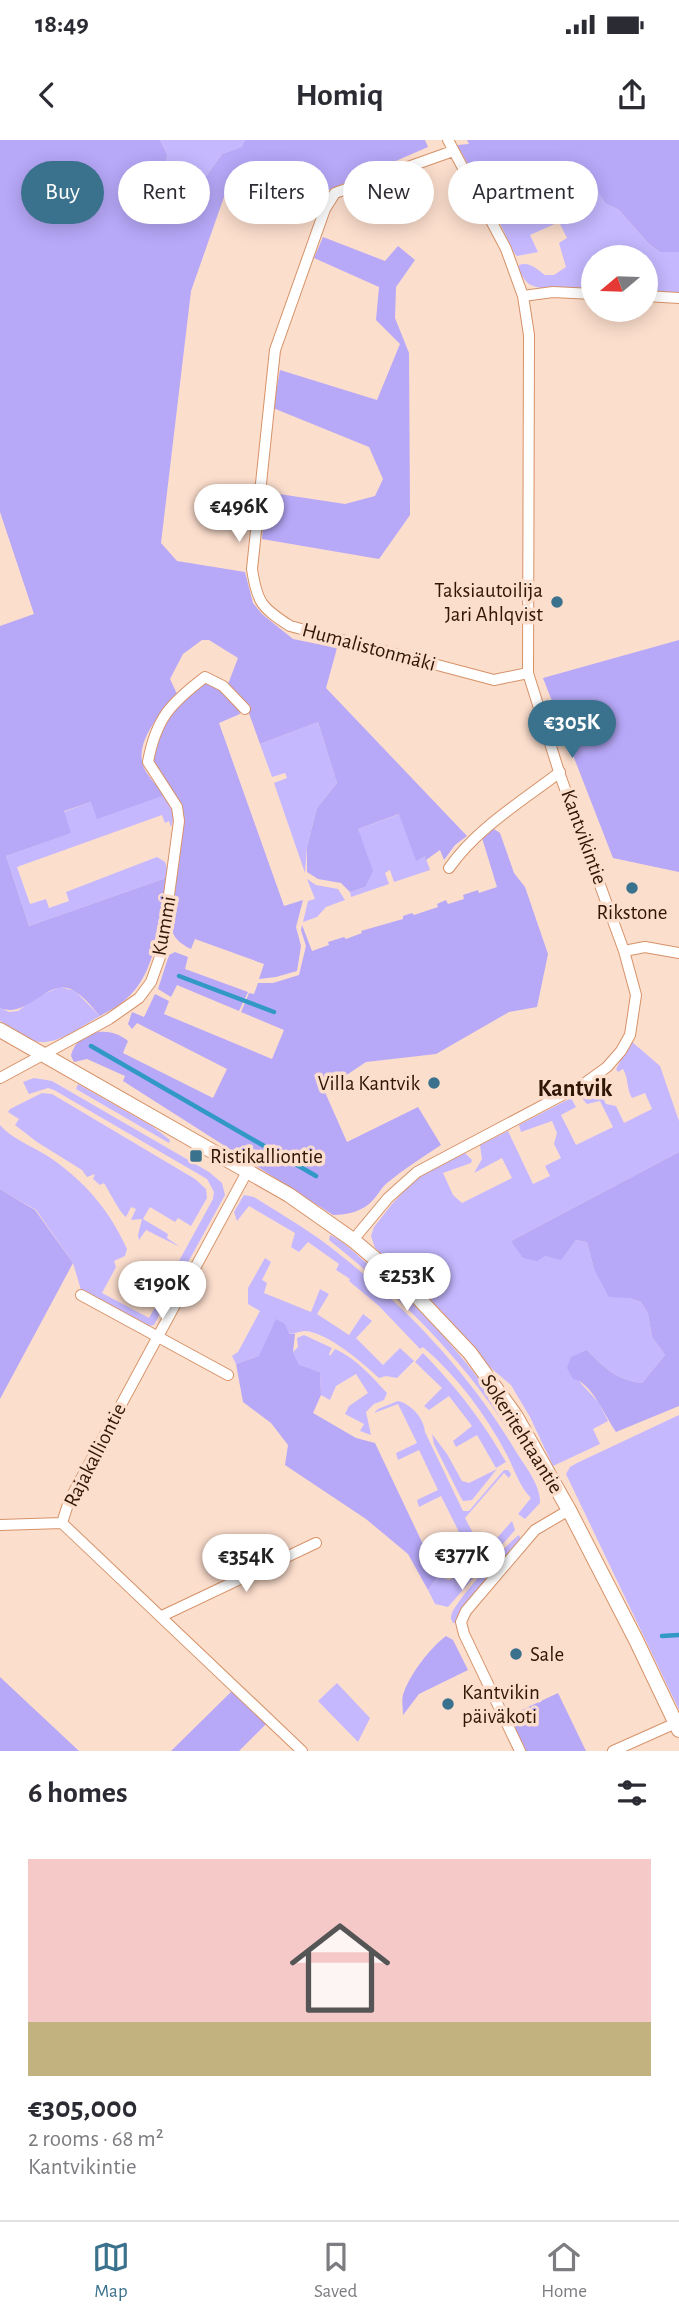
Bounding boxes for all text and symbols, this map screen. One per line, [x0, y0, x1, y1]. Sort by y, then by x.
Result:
text: 18:49 [35, 11, 89, 37]
icon: back [28, 76, 66, 114]
icon: share [613, 76, 651, 114]
text: Homiq [295, 79, 384, 111]
chip: Buy [21, 161, 104, 224]
chip: Rent [118, 161, 210, 224]
chip: Filters [224, 161, 329, 224]
chip: New [343, 161, 434, 224]
chip: Apartment [448, 161, 598, 224]
north arrow [581, 245, 658, 322]
map controls [581, 245, 658, 322]
pin: €496K [190, 484, 288, 544]
text: €496K [210, 495, 268, 518]
place label: Taksiautoilija Jari Ahlqvist [434, 580, 543, 625]
marker: Taksiautoilija Jari Ahlqvist [549, 594, 565, 610]
street label: Humalistonmäki [300, 619, 438, 675]
pin: €305K [523, 700, 621, 760]
text: €305K [544, 711, 600, 734]
street label: Kantvikintie [557, 787, 611, 887]
marker: Rikstone [624, 880, 640, 896]
street label: Kummi [148, 895, 180, 957]
place label: Rikstone [596, 902, 668, 923]
place label: Villa Kantvik [318, 1073, 420, 1094]
marker: Villa Kantvik [426, 1075, 442, 1091]
district label: Kantvik [538, 1077, 613, 1101]
place label: Ristikalliontie [210, 1146, 323, 1167]
marker: Ristikalliontie [188, 1148, 204, 1164]
pin: €253K [358, 1254, 456, 1313]
pin: €190K [113, 1262, 211, 1321]
text: €253K [380, 1264, 434, 1287]
text: €190K [134, 1272, 190, 1295]
street label: Sokeritehtaantie [477, 1371, 567, 1497]
street label: Rajakalliontie [60, 1400, 130, 1510]
pin: €377K [413, 1532, 511, 1592]
pin: €354K [197, 1534, 295, 1594]
text: €377K [435, 1543, 489, 1566]
text: €354K [218, 1545, 274, 1568]
place label: Sale [530, 1644, 564, 1665]
marker: Sale [508, 1646, 524, 1662]
place label: Kantvikin päiväkoti [462, 1682, 540, 1727]
marker: Kantvikin päiväkoti [440, 1696, 456, 1712]
icon: filters [613, 1774, 651, 1812]
text: 6 homes [28, 1778, 128, 1808]
icon: home [277, 1905, 403, 2031]
text: €305,000 [28, 2093, 137, 2123]
text: 2 rooms · 68 m² [28, 2128, 164, 2151]
text: Kantvikintie [28, 2156, 137, 2179]
tab: Map [92, 2238, 130, 2303]
tab: Saved [314, 2238, 357, 2303]
tab: Home [541, 2238, 587, 2303]

